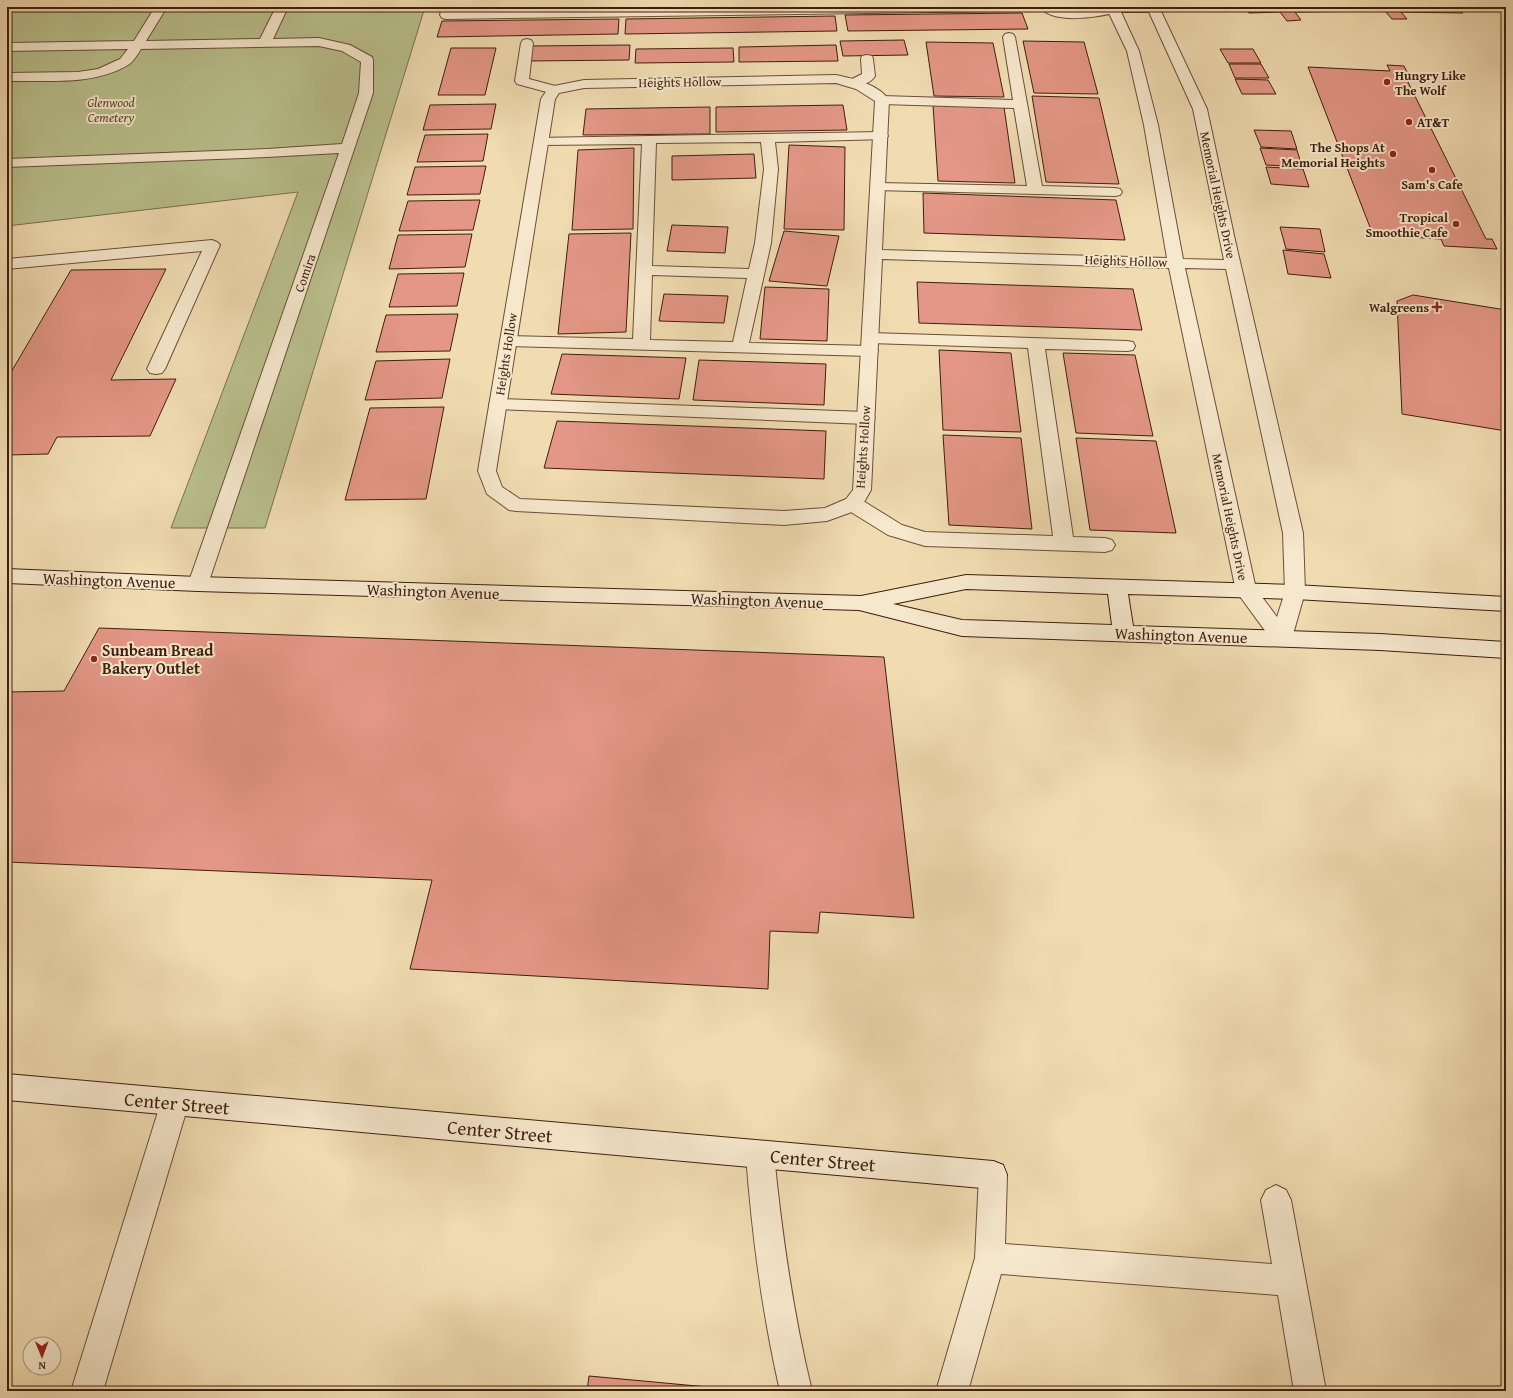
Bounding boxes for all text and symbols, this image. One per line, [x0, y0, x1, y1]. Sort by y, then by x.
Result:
place label: Hungry Like The Wolf [1395, 66, 1466, 100]
street label: Heights Hollow [638, 72, 722, 92]
marker: Hungry Like The Wolf [1382, 77, 1392, 87]
park label: Glenwood Cemetery [87, 93, 135, 127]
place label: AT&T [1417, 113, 1449, 132]
marker: AT&T [1404, 117, 1414, 127]
street label: Memorial Heights Drive [1195, 130, 1241, 260]
place label: The Shops At Memorial Heights [1281, 138, 1385, 172]
marker: The Shops At Memorial Heights [1388, 149, 1398, 159]
marker: Sam's Cafe [1427, 165, 1437, 175]
place label: Sam's Cafe [1401, 175, 1463, 194]
place label: Tropical Smoothie Cafe [1365, 208, 1448, 242]
marker: Tropical Smoothie Cafe [1451, 219, 1461, 229]
street label: Comira [290, 250, 321, 295]
street label: Heights Hollow [1084, 250, 1169, 272]
place label: Walgreens [1369, 298, 1429, 317]
marker: Walgreens [1432, 302, 1442, 312]
street label: Heights Hollow [490, 311, 522, 396]
street label: Heights Hollow [851, 404, 875, 489]
street label: Memorial Heights Drive [1207, 452, 1253, 582]
street label: Washington Avenue [42, 566, 176, 594]
street label: Washington Avenue [366, 577, 500, 605]
street label: Washington Avenue [690, 586, 824, 614]
street label: Washington Avenue [1114, 621, 1248, 649]
place label: Sunbeam Bread Bakery Outlet [102, 638, 214, 680]
marker: Sunbeam Bread Bakery Outlet [89, 654, 99, 664]
street label: Center Street [123, 1084, 231, 1122]
street label: Center Street [446, 1112, 554, 1150]
street label: Center Street [769, 1141, 877, 1179]
north arrow [22, 1336, 62, 1376]
text: N [38, 1358, 46, 1374]

